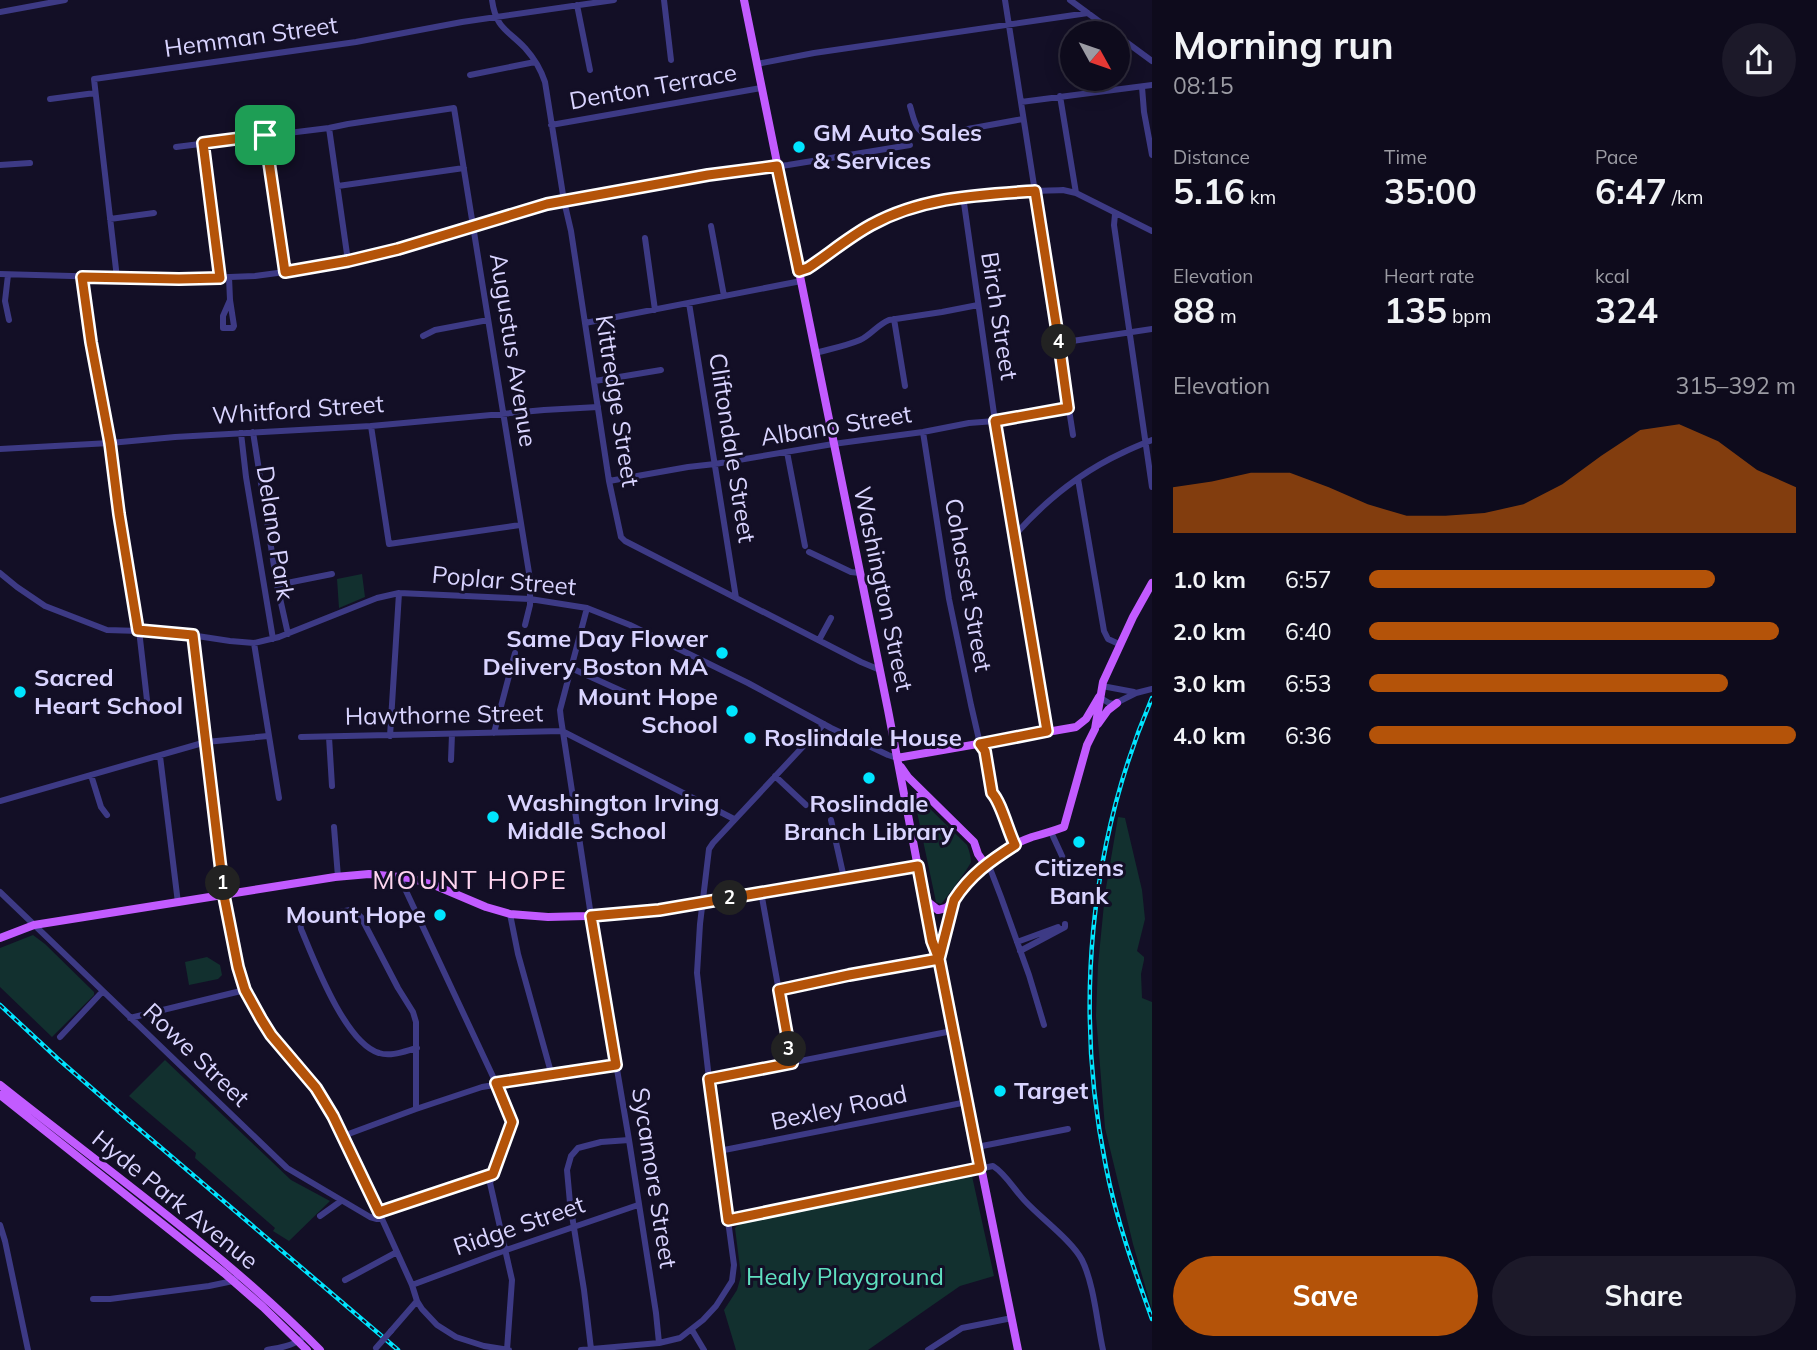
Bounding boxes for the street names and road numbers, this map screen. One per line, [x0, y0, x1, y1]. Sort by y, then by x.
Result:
street label: Hemman Street [162, 9, 339, 63]
street label: Denton Terrace [567, 57, 739, 116]
street label: Birch Street [975, 250, 1025, 382]
street label: Augustus Avenue [484, 251, 544, 449]
street label: Kittredge Street [590, 313, 646, 489]
street label: Cliftondale Street [703, 351, 763, 545]
street label: Whitford Street [211, 388, 385, 430]
street label: Albano Street [758, 398, 914, 452]
street label: Delano Park [251, 464, 302, 603]
street label: Washington Street [848, 484, 920, 694]
street label: Cohasset Street [939, 496, 999, 674]
street label: Poplar Street [431, 559, 577, 601]
street label: Hawthorne Street [345, 697, 543, 731]
street label: Rowe Street [137, 996, 256, 1112]
street label: Bexley Road [768, 1078, 910, 1136]
street label: Sycamore Street [626, 1085, 684, 1270]
street label: Hyde Park Avenue [87, 1123, 265, 1275]
street label: Ridge Street [449, 1189, 588, 1262]

